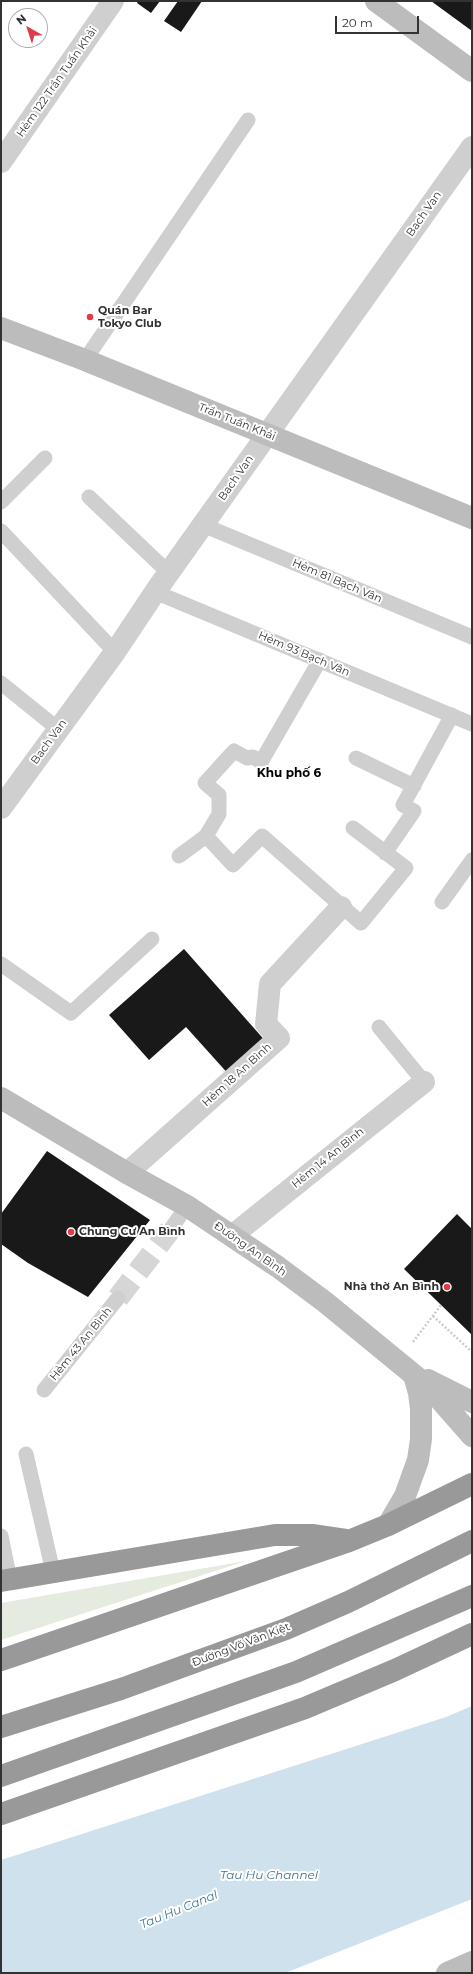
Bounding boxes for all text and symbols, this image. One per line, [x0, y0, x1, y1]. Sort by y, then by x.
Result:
north arrow [8, 8, 48, 48]
scale bar [337, 8, 421, 34]
text: N [13, 11, 29, 28]
text: 20 m [342, 15, 373, 30]
street label: Hẻm 122 Trần Tuấn Khải [14, 24, 100, 140]
street label: Bach Van [404, 189, 444, 239]
place label: Quán Bar Tokyo Club [98, 304, 162, 330]
marker: Quán Bar Tokyo Club [85, 312, 95, 322]
street label: Trần Tuấn Khải [197, 401, 277, 443]
street label: Bach Van [216, 453, 256, 503]
street label: Hẻm 81 Bạch Vân [290, 556, 384, 606]
street label: Hẻm 93 Bạch Vân [256, 629, 352, 679]
street label: Bach Van [28, 717, 70, 767]
district label: Khu phố 6 [257, 766, 321, 780]
street label: Hẻm 18 An Bình [200, 1041, 274, 1109]
street label: Hẻm 14 An Bình [289, 1125, 367, 1191]
street label: Đường An Bình [211, 1219, 289, 1279]
place label: Chung Cư An Bình [79, 1225, 185, 1239]
marker: Chung Cư An Bình [66, 1227, 76, 1237]
place label: Nhà thờ An Bình [344, 1280, 439, 1294]
marker: Nhà thờ An Bình [442, 1282, 452, 1292]
street label: Hẻm 43 An Bình [47, 1305, 115, 1383]
street label: Đường Võ Văn Kiệt [190, 1620, 292, 1670]
water label: Tau Hu Channel [220, 1868, 318, 1882]
water label: Tau Hu Canal [138, 1888, 220, 1932]

